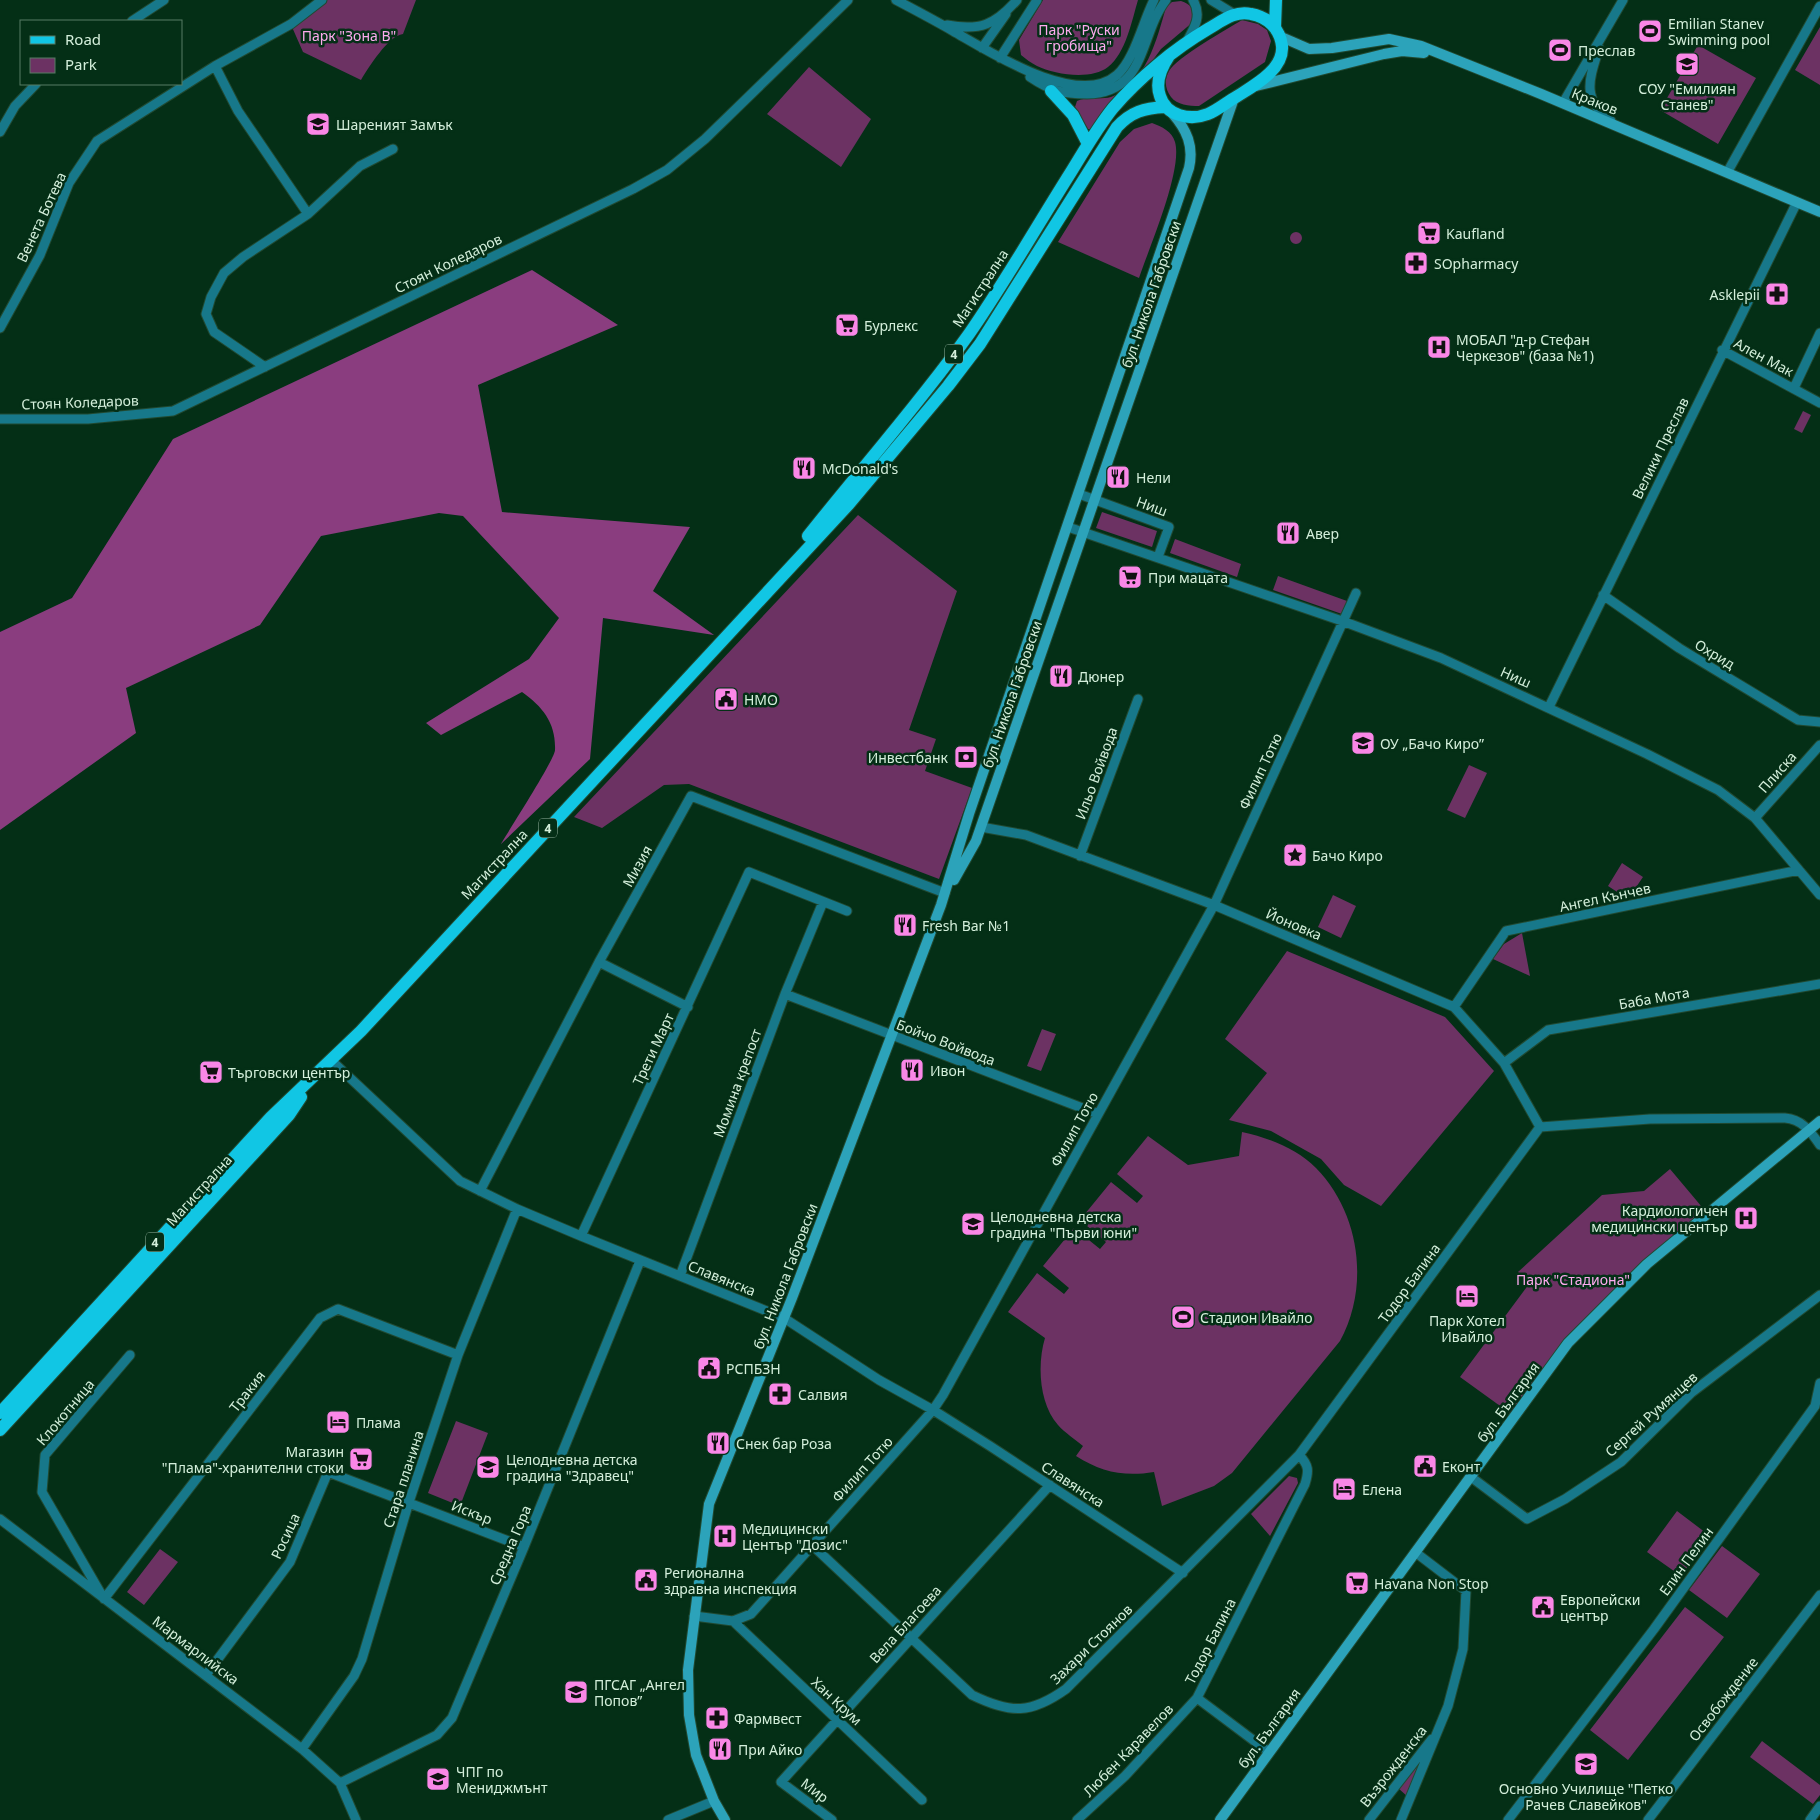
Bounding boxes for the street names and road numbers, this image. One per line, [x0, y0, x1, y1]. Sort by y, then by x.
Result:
street label: Краков [1569, 83, 1621, 119]
street label: Венета Ботева [12, 169, 70, 265]
street label: бул. Никола Габровски [1117, 218, 1185, 370]
street label: Стоян Коледаров [391, 229, 505, 297]
street label: Магистрална [948, 245, 1012, 331]
street label: Ален Мак [1731, 333, 1798, 381]
road number: 4 [945, 344, 963, 364]
street label: Стоян Коледаров [21, 390, 139, 414]
street label: Велики Преслав [1627, 394, 1693, 502]
street label: Ниш [1134, 492, 1170, 520]
street label: бул. Никола Габровски [978, 618, 1046, 770]
street label: Охрид [1692, 635, 1739, 674]
street label: Ниш [1498, 662, 1534, 692]
street label: Ильо Войвода [1071, 724, 1121, 822]
street label: Филип Тотю [1234, 730, 1286, 812]
street label: Плиска [1754, 747, 1800, 797]
road number: 4 [539, 818, 557, 838]
street label: Магистрална [456, 825, 532, 903]
street label: Мизия [618, 842, 656, 890]
street label: Ангел Кънчев [1558, 878, 1652, 916]
street label: Йоновка [1263, 904, 1325, 944]
street label: Баба Мота [1617, 982, 1691, 1014]
street label: Трети Март [628, 1009, 678, 1088]
street label: Бойчо Войвода [894, 1014, 998, 1070]
street label: Момина крепост [709, 1026, 766, 1140]
street label: Филип Тотю [1046, 1088, 1102, 1170]
street label: Магистрална [162, 1150, 236, 1230]
street label: бул. Никола Габровски [748, 1200, 822, 1352]
road number: 4 [146, 1232, 164, 1252]
street label: Тодор Балина [1374, 1239, 1444, 1327]
street label: Славянска [685, 1256, 759, 1300]
street label: бул. България [1472, 1358, 1544, 1446]
street label: Тракия [225, 1366, 269, 1416]
street label: Сергей Румянцев [1601, 1367, 1701, 1461]
street label: Клокотница [32, 1375, 98, 1449]
street label: Стара планина [378, 1428, 428, 1530]
street label: Филип Тотю [827, 1432, 897, 1506]
street label: Славянска [1038, 1457, 1108, 1511]
street label: Искър [449, 1496, 495, 1528]
street label: Средна Гора [485, 1502, 535, 1588]
street label: Росица [266, 1510, 304, 1562]
street label: Елин Пелин [1655, 1523, 1717, 1599]
street label: Вела Благоева [865, 1581, 945, 1667]
street label: Тодор Балина [1180, 1595, 1240, 1687]
street label: Захари Стоянов [1046, 1600, 1136, 1688]
street label: Мармарлийска [149, 1611, 243, 1689]
street label: Освобождение [1684, 1653, 1762, 1745]
street label: Хан Крум [808, 1673, 866, 1729]
street label: бул. България [1233, 1684, 1305, 1772]
street label: Любен Каравелов [1079, 1699, 1177, 1800]
street label: Възрожденска [1355, 1721, 1431, 1811]
street label: Мир [797, 1773, 833, 1807]

